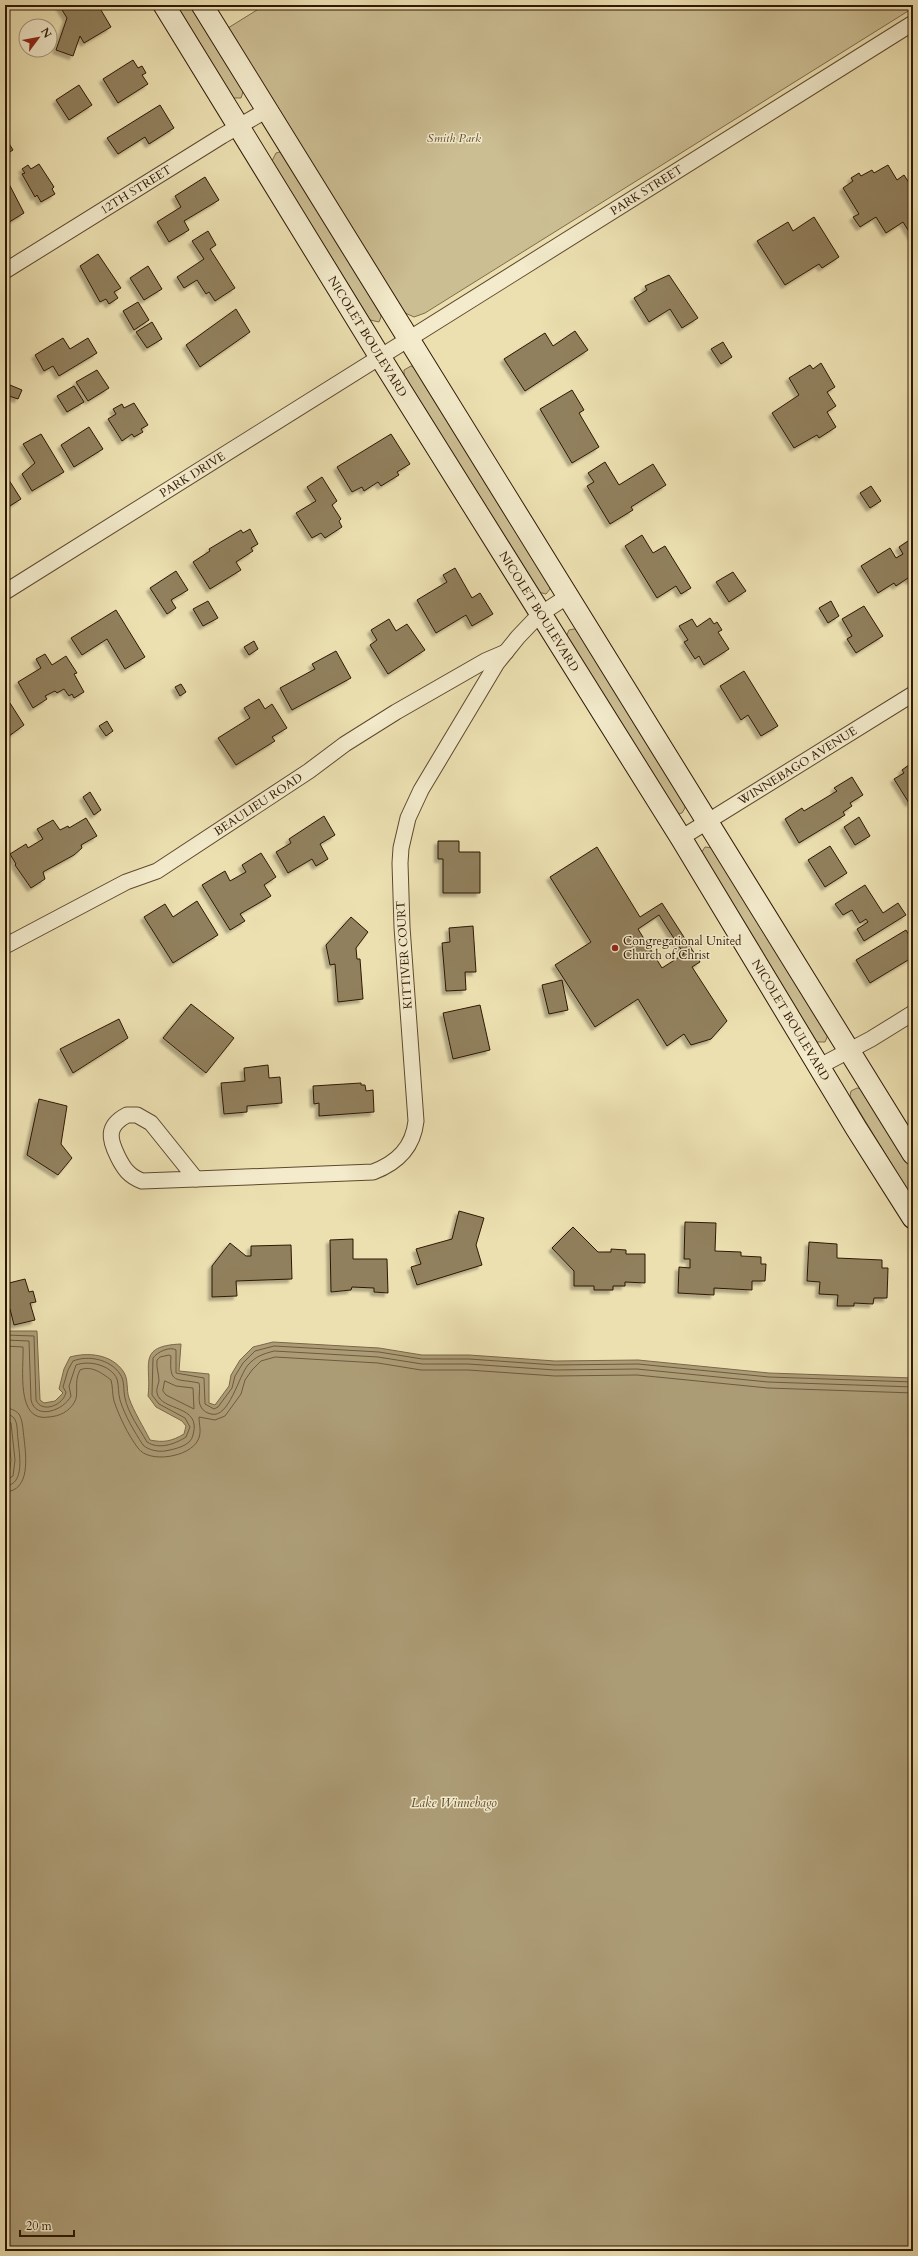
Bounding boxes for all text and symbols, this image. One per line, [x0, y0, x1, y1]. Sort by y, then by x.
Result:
north arrow [18, 18, 58, 58]
text: N [37, 25, 55, 41]
park label: Smith Park [427, 130, 481, 146]
street label: 12TH STREET [97, 161, 175, 218]
street label: PARK STREET [607, 161, 686, 219]
street label: NICOLET BOULEVARD [324, 273, 411, 400]
street label: PARK DRIVE [156, 448, 228, 501]
street label: NICOLET BOULEVARD [495, 548, 583, 675]
street label: WINNEBAGO AVENUE [734, 723, 860, 809]
street label: BEAULIEU ROAD [211, 769, 306, 839]
street label: KITTIVER COURT [392, 900, 416, 1010]
place label: Congregational United Church of Christ [623, 933, 742, 963]
marker: Congregational United Church of Christ [610, 943, 620, 953]
street label: NICOLET BOULEVARD [748, 956, 834, 1084]
water label: Lake Winnebago [411, 1794, 497, 1812]
scale bar [20, 2212, 74, 2238]
text: 20 m [26, 2218, 53, 2234]

